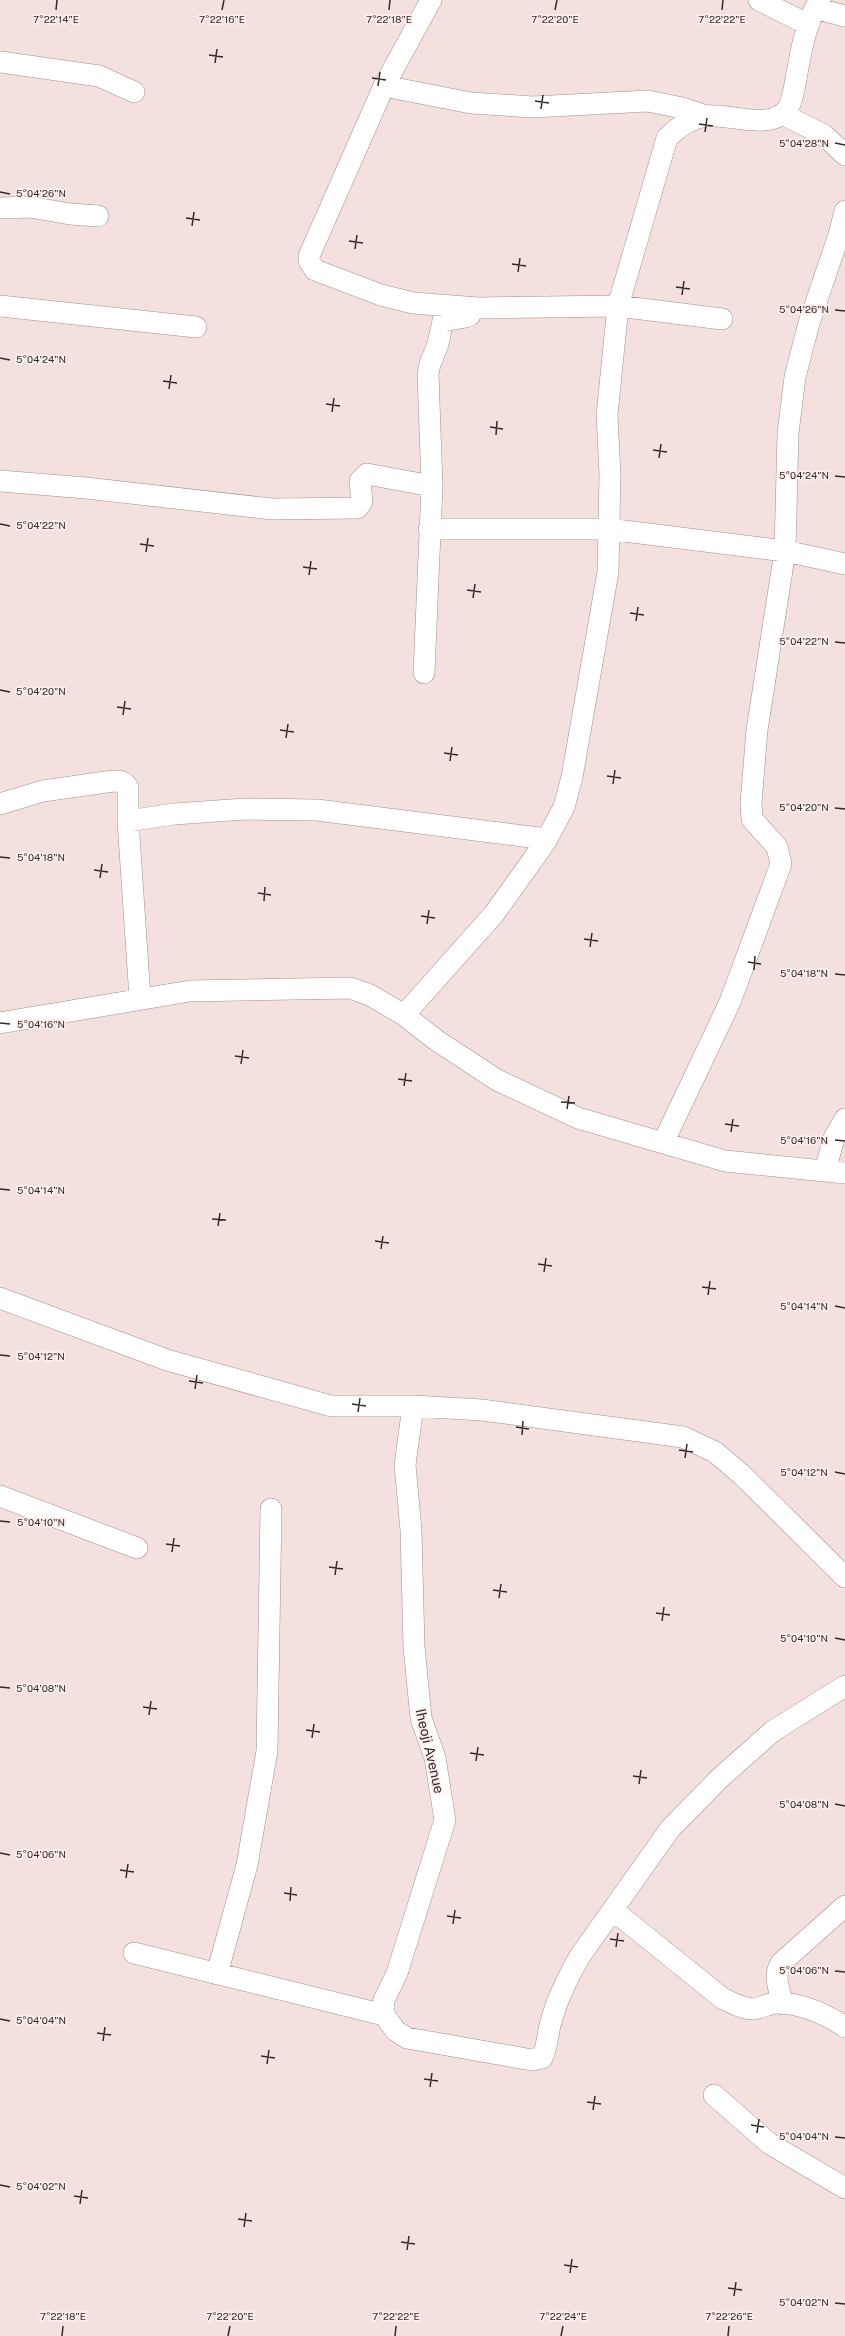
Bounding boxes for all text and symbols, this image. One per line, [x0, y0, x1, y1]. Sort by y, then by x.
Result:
text: 7°22'14"E [33, 13, 79, 25]
text: 7°22'16"E [199, 13, 245, 25]
text: 7°22'18"E [366, 13, 412, 25]
text: 7°22'20"E [531, 13, 579, 25]
text: 7°22'22"E [698, 13, 746, 25]
text: 5°04'28"N [779, 137, 829, 149]
text: 5°04'26"N [16, 187, 66, 199]
text: 5°04'26"N [779, 303, 829, 315]
text: 5°04'24"N [16, 353, 66, 365]
text: 5°04'24"N [779, 469, 829, 481]
text: 5°04'22"N [16, 519, 66, 531]
text: 5°04'22"N [779, 635, 829, 647]
text: 5°04'20"N [16, 685, 66, 697]
text: 5°04'20"N [779, 801, 829, 813]
text: 5°04'18"N [17, 851, 65, 863]
text: 5°04'18"N [780, 967, 828, 979]
text: 5°04'16"N [17, 1018, 65, 1030]
text: 5°04'16"N [780, 1134, 828, 1146]
text: 5°04'14"N [17, 1184, 65, 1196]
text: 5°04'14"N [780, 1300, 828, 1312]
text: 5°04'12"N [17, 1350, 65, 1362]
text: 5°04'12"N [780, 1466, 828, 1478]
text: 5°04'10"N [17, 1516, 65, 1528]
text: 5°04'10"N [780, 1632, 828, 1644]
text: 5°04'08"N [16, 1682, 66, 1694]
street label: Iheoji Avenue [412, 1707, 448, 1795]
text: 5°04'08"N [779, 1798, 829, 1810]
text: 5°04'06"N [16, 1848, 66, 1860]
text: 5°04'06"N [779, 1964, 829, 1976]
text: 5°04'04"N [16, 2014, 66, 2026]
text: 5°04'04"N [779, 2130, 829, 2142]
text: 5°04'02"N [16, 2180, 66, 2192]
text: 5°04'02"N [779, 2296, 829, 2308]
text: 7°22'18"E [40, 2310, 86, 2322]
text: 7°22'20"E [206, 2310, 254, 2322]
text: 7°22'22"E [372, 2310, 420, 2322]
text: 7°22'24"E [539, 2310, 587, 2322]
text: 7°22'26"E [705, 2310, 753, 2322]

